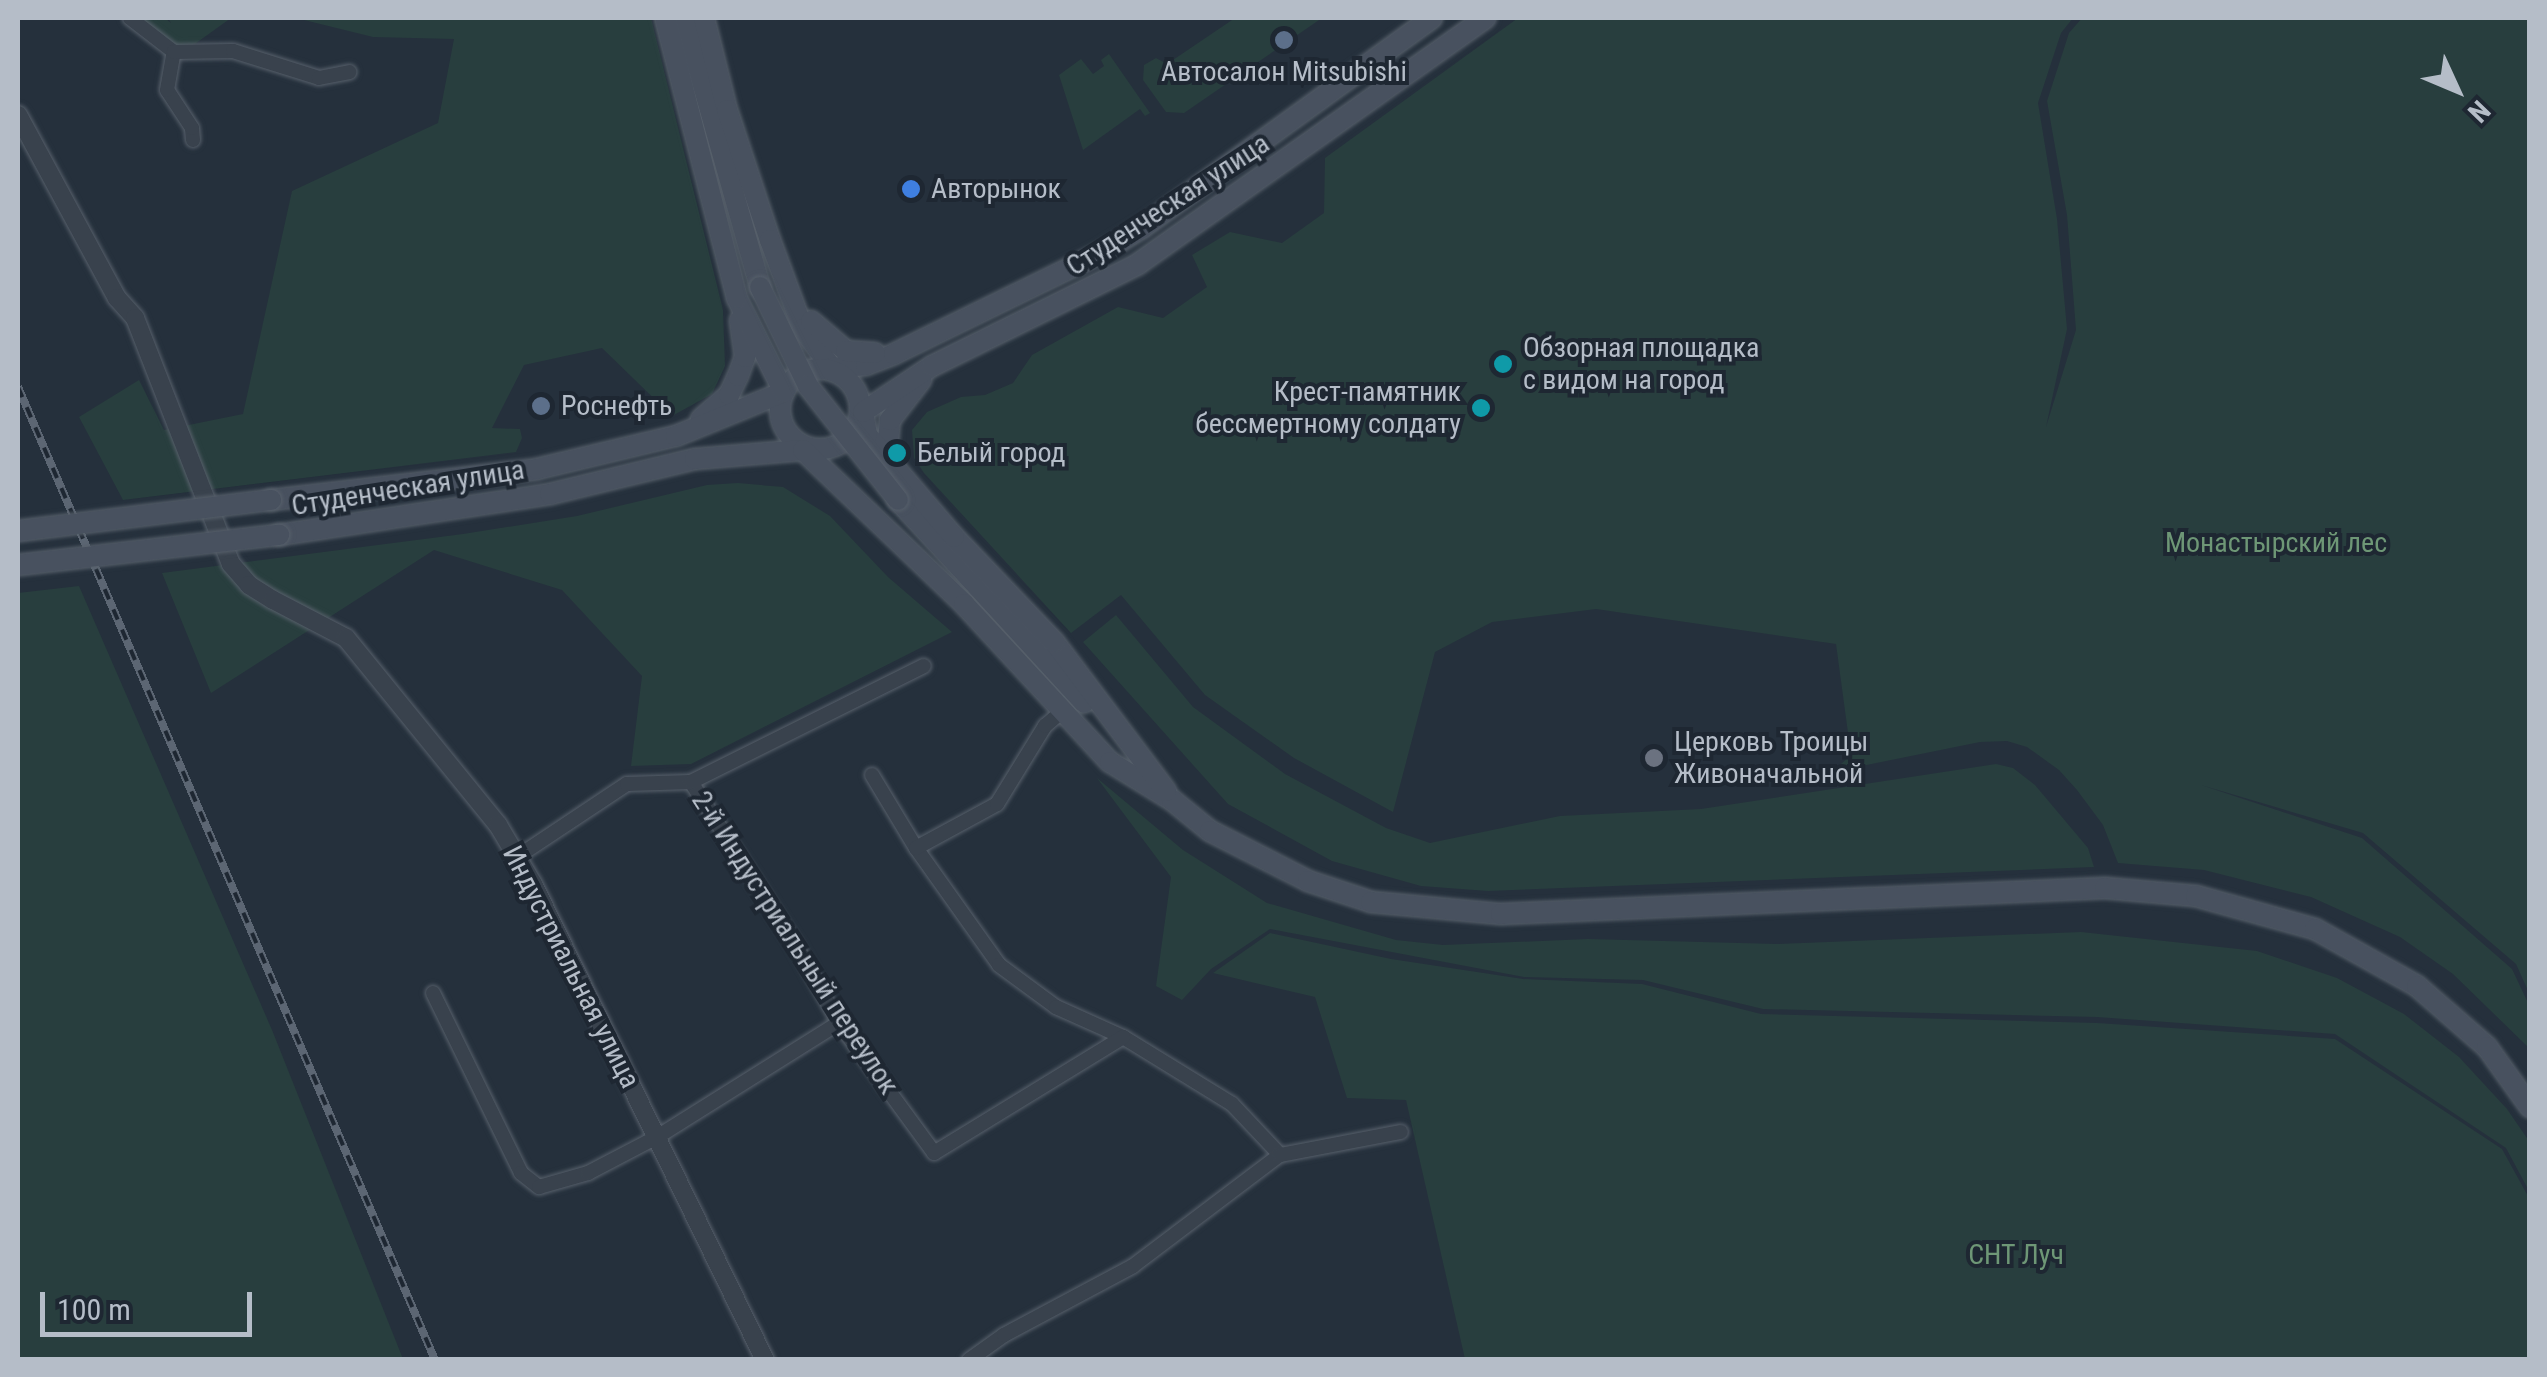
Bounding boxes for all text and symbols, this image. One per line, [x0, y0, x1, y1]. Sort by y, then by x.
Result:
marker: Автосалон Mitsubishi [1273, 29, 1295, 51]
north arrow [2407, 40, 2507, 140]
place label: Автосалон Mitsubishi [1161, 55, 1407, 89]
text: N [2461, 94, 2497, 129]
street label: Студенческая улица [1060, 127, 1276, 283]
place label: Авторынок [931, 172, 1061, 206]
marker: Авторынок [900, 178, 922, 200]
place label: Обзорная площадка с видом на город [1523, 331, 1759, 397]
marker: Обзорная площадка с видом на город [1492, 353, 1514, 375]
place label: Крест-памятник бессмертному солдату [1195, 375, 1461, 441]
place label: Роснефть [561, 389, 673, 423]
marker: Роснефть [530, 395, 552, 417]
marker: Крест-памятник бессмертному солдату [1470, 397, 1492, 419]
place label: Белый город [917, 436, 1066, 470]
marker: Белый город [886, 442, 908, 464]
street label: Студенческая улица [289, 453, 527, 523]
park label: Монастырский лес [2165, 526, 2387, 560]
place label: Церковь Троицы Живоначальной [1674, 725, 1869, 791]
marker: Церковь Троицы Живоначальной [1643, 747, 1665, 769]
street label: 2-й Индустриальный переулок [684, 785, 906, 1101]
street label: Индустриальная улица [495, 840, 647, 1094]
park label: СНТ Луч [1968, 1238, 2064, 1272]
scale bar [45, 1272, 258, 1334]
text: 100 m [57, 1292, 131, 1327]

